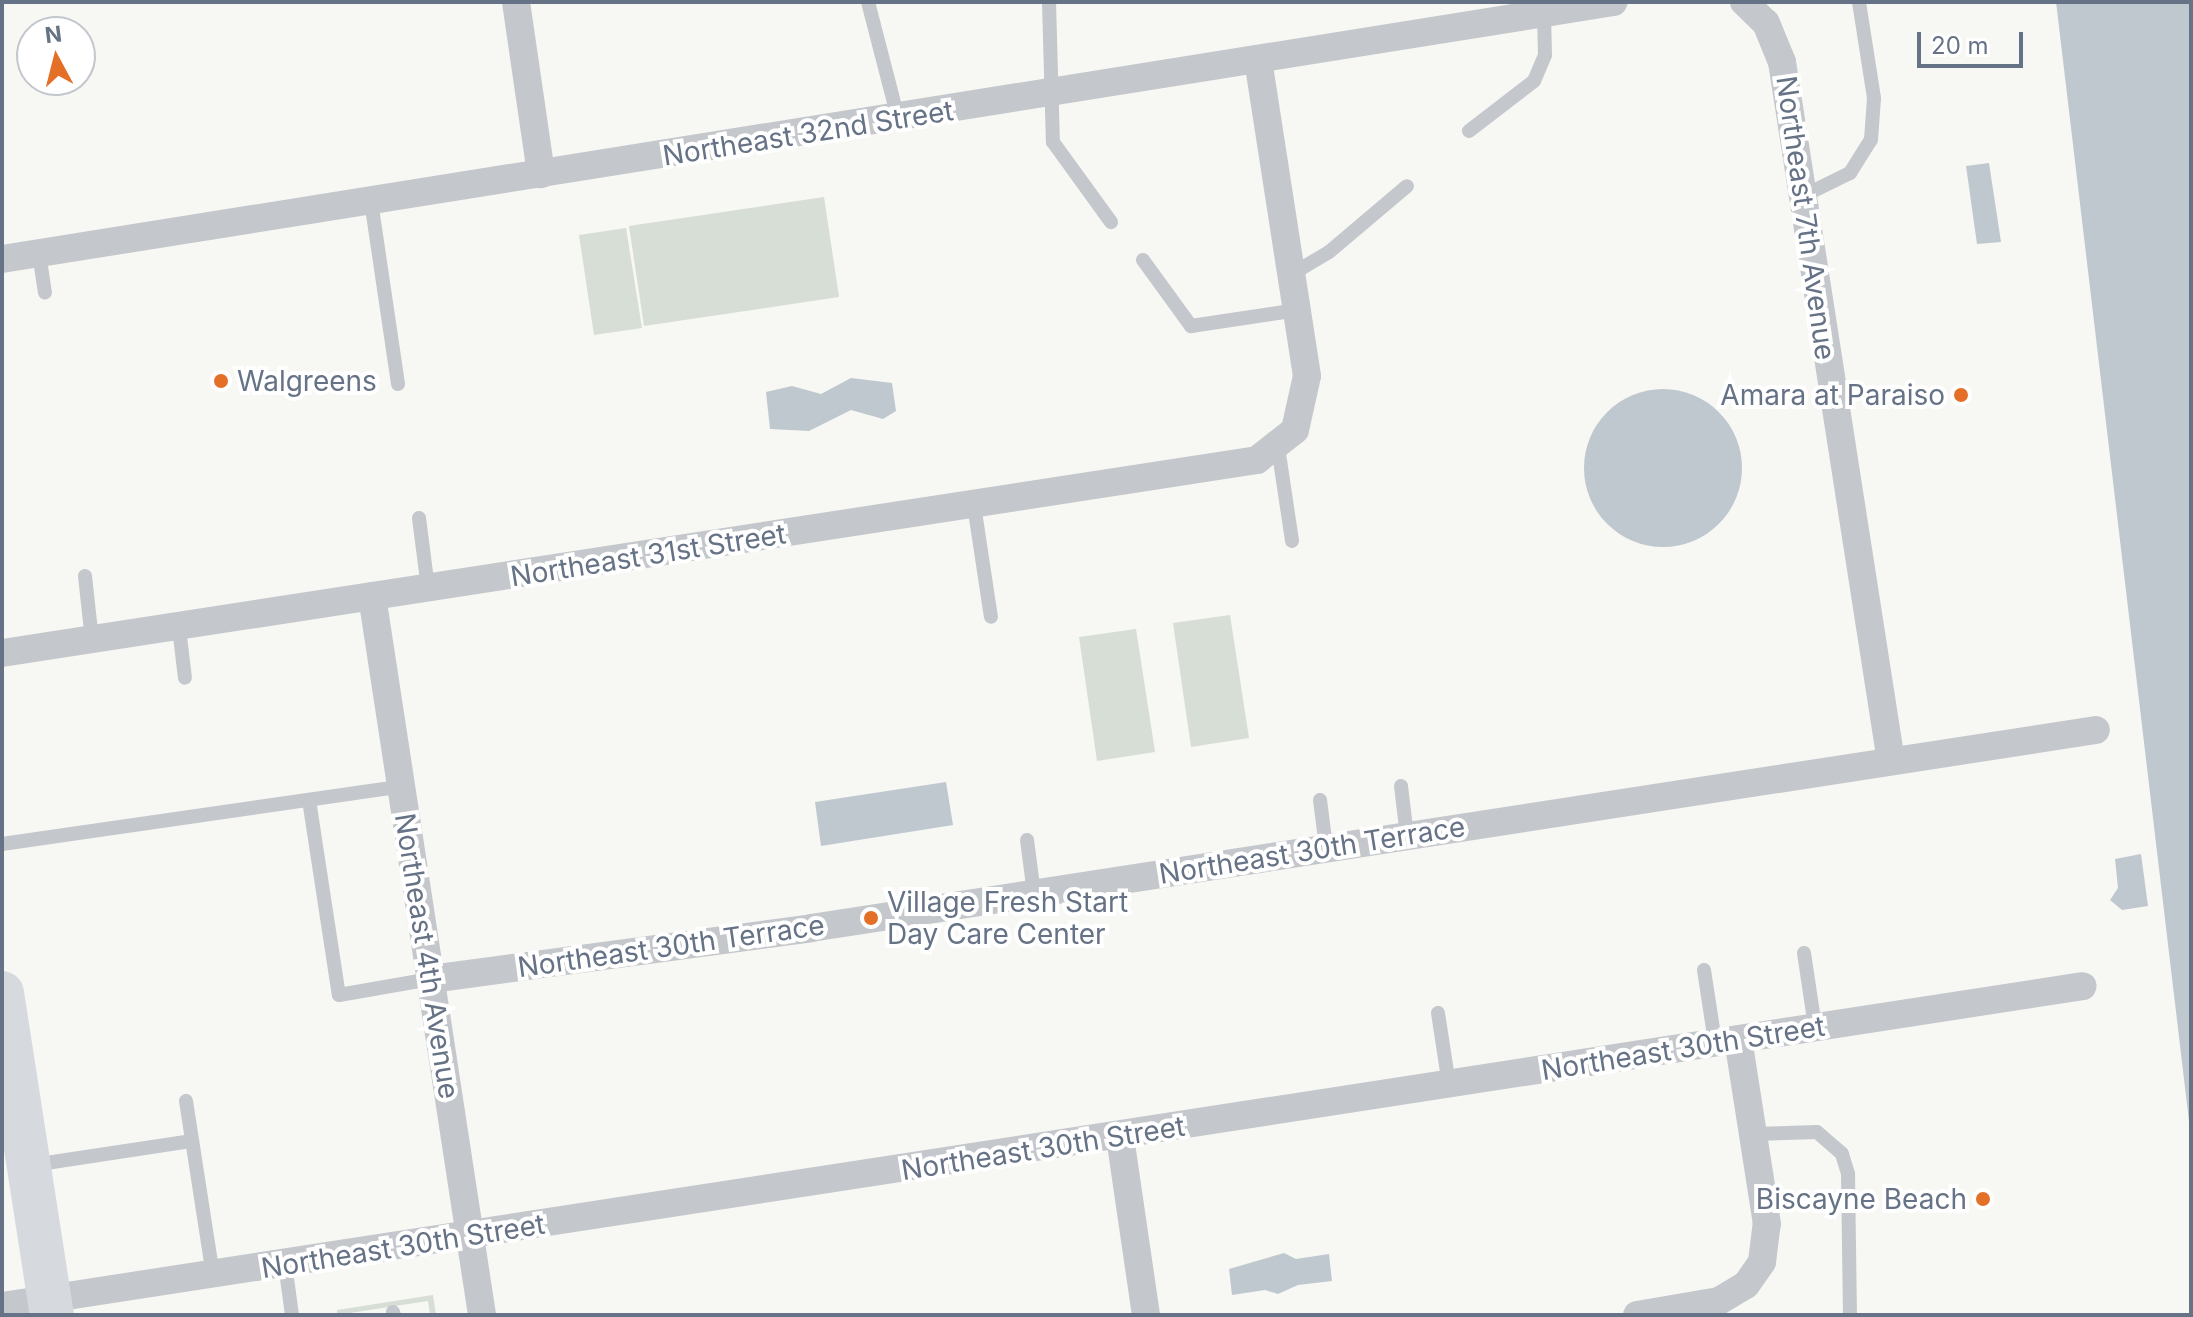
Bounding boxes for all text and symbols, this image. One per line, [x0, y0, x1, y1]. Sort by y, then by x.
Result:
north arrow [16, 16, 96, 96]
scale bar [1921, 16, 2027, 66]
text: N [43, 20, 63, 48]
text: 20 m [1931, 31, 1989, 60]
street label: Northeast 7th Avenue [1769, 74, 1843, 362]
street label: Northeast 32nd Street [660, 93, 956, 173]
place label: Walgreens [237, 364, 377, 398]
marker: Walgreens [212, 372, 230, 390]
place label: Amara at Paraiso [1720, 378, 1945, 412]
marker: Amara at Paraiso [1952, 386, 1970, 404]
street label: Northeast 31st Street [508, 517, 788, 593]
street label: Northeast 30th Terrace [1157, 809, 1467, 891]
street label: Northeast 4th Avenue [388, 811, 466, 1101]
place label: Village Fresh Start Day Care Center [887, 885, 1128, 951]
street label: Northeast 30th Terrace [515, 908, 827, 984]
marker: Village Fresh Start Day Care Center [862, 909, 880, 927]
street label: Northeast 30th Street [1539, 1009, 1827, 1087]
street label: Northeast 30th Street [899, 1109, 1187, 1187]
place label: Biscayne Beach [1756, 1182, 1967, 1216]
marker: Biscayne Beach [1974, 1190, 1992, 1208]
street label: Northeast 30th Street [259, 1207, 547, 1285]

